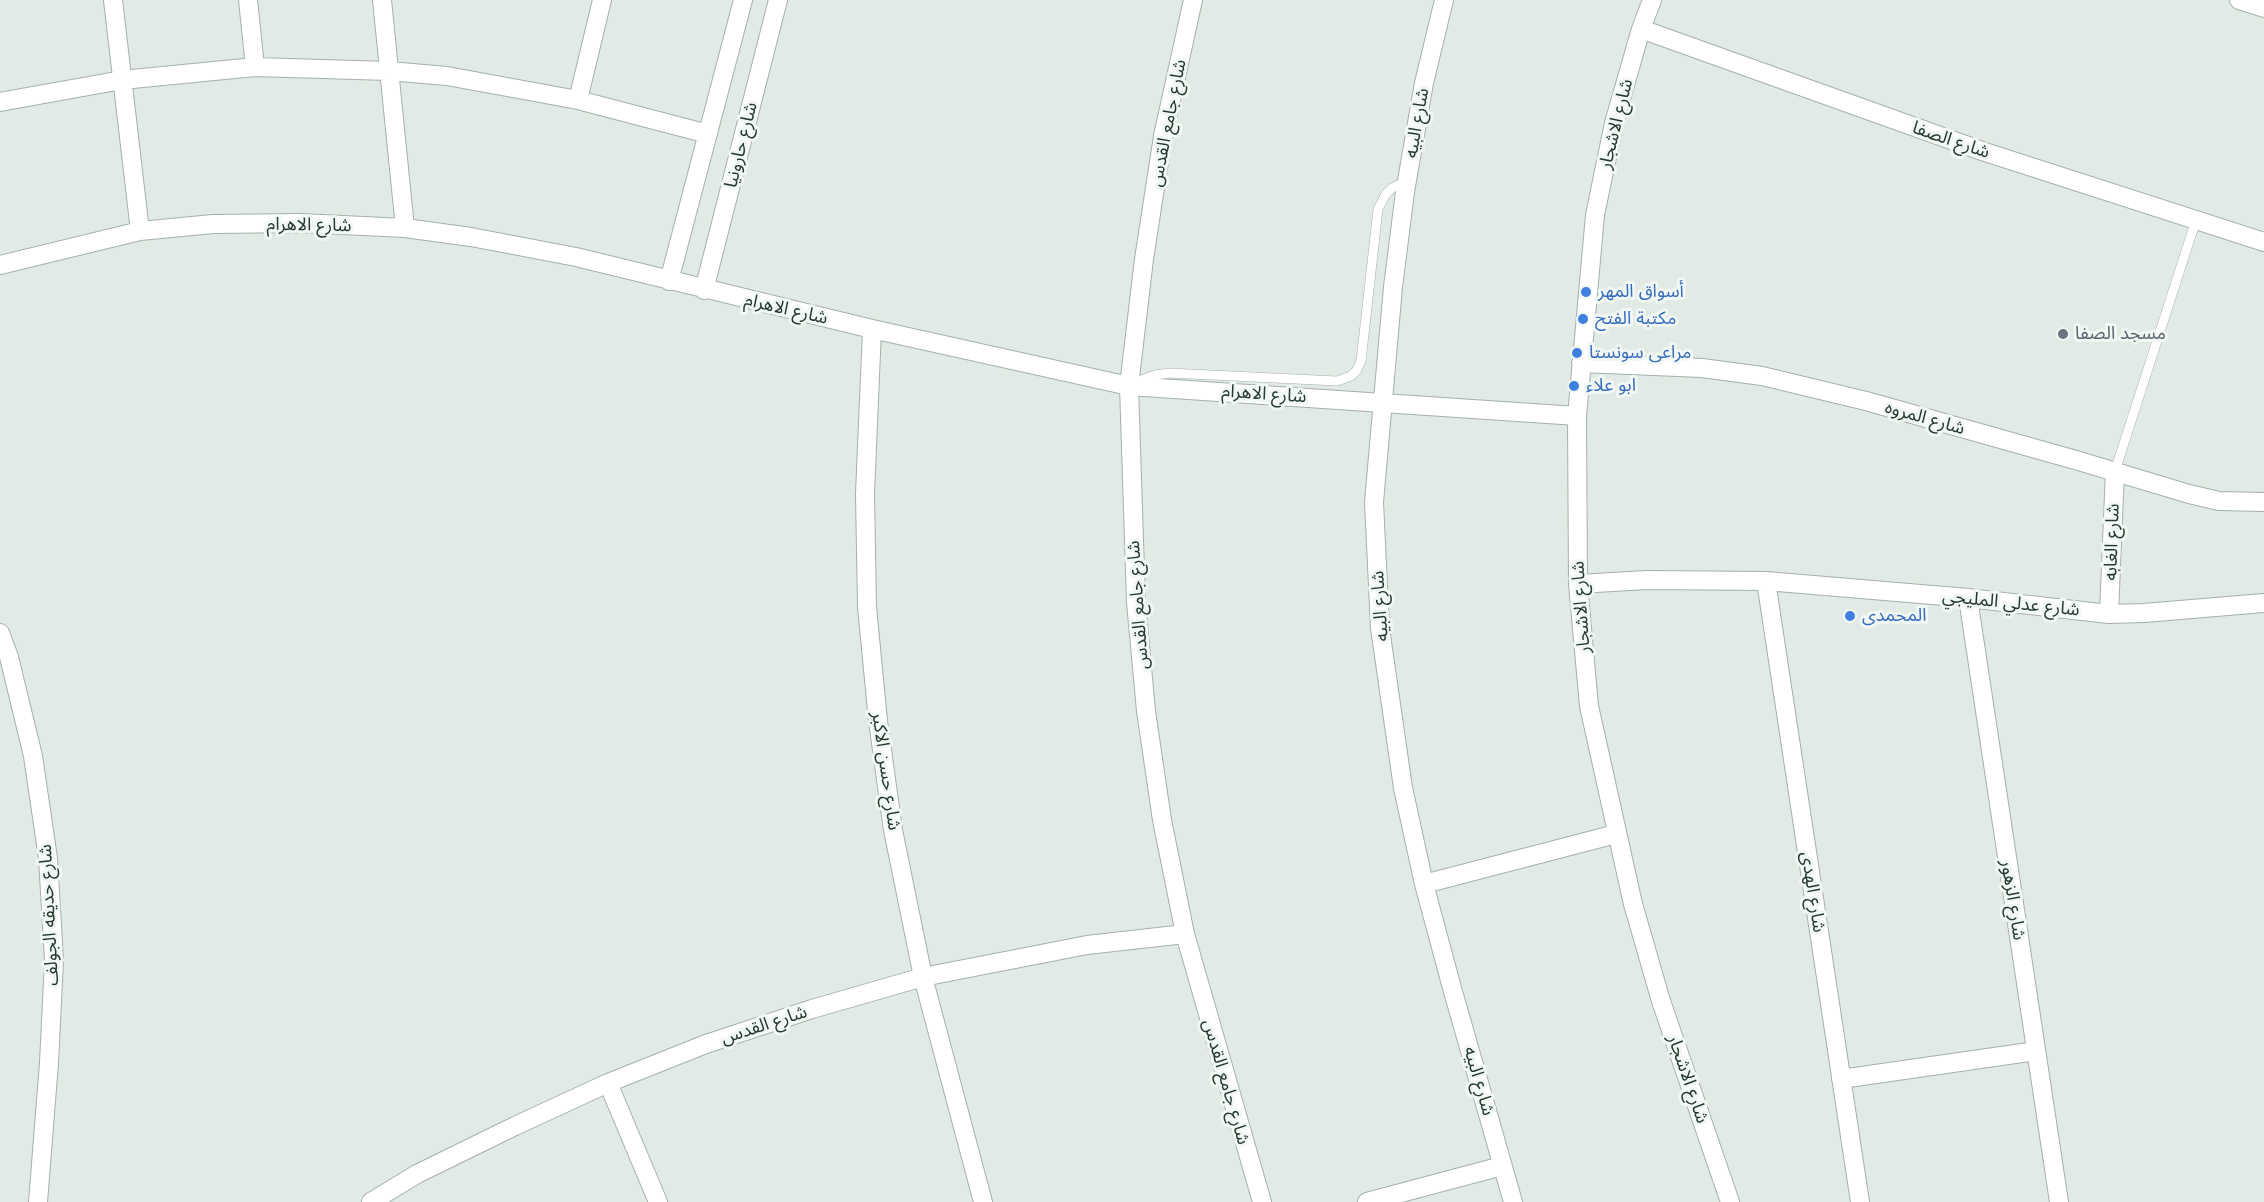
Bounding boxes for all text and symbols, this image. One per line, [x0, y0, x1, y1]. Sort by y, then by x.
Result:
street label: شارع جامع القدس [1145, 57, 1191, 189]
street label: شارع الاشجار [1594, 77, 1638, 171]
street label: شارع البيه [1400, 86, 1434, 160]
street label: شارع حارونيا [720, 100, 762, 190]
street label: شارع الصفا [1910, 117, 1992, 163]
street label: شارع الاهرام [266, 213, 352, 237]
place label: أسواق المهر [1598, 281, 1684, 303]
marker: أسواق المهر [1579, 285, 1593, 299]
street label: شارع الاهرام [742, 289, 830, 329]
place label: مكتبة الفتح [1595, 308, 1677, 330]
marker: مكتبة الفتح [1576, 312, 1590, 326]
place label: مسجد الصفا [2075, 323, 2166, 345]
marker: مسجد الصفا [2056, 327, 2070, 341]
place label: مراعى سونستا [1589, 342, 1691, 364]
marker: مراعى سونستا [1570, 346, 1584, 360]
place label: ابو علاء [1586, 375, 1636, 397]
marker: ابو علاء [1567, 379, 1581, 393]
street label: شارع الاهرام [1221, 380, 1307, 408]
street label: شارع المروه [1883, 396, 1967, 440]
street label: شارع الغابه [2100, 503, 2124, 581]
street label: شارع جامع القدس [1123, 540, 1153, 670]
street label: شارع الاشجار [1567, 560, 1595, 654]
street label: شارع البيه [1367, 570, 1393, 642]
street label: شارع عدلي المليجي [1941, 585, 2081, 621]
place label: المحمدى [1862, 605, 1926, 627]
marker: المحمدى [1843, 609, 1857, 623]
street label: شارع حسن الاكبر [867, 710, 905, 832]
street label: شارع حديقه الجولف [35, 844, 63, 986]
street label: شارع الهدى [1796, 850, 1830, 934]
street label: شارع الزهور [1996, 858, 2030, 942]
street label: شارع القدس [718, 1001, 810, 1049]
street label: شارع جامع القدس [1198, 1017, 1254, 1147]
street label: شارع الاشجار [1663, 1032, 1713, 1126]
street label: شارع البيه [1459, 1044, 1499, 1118]

